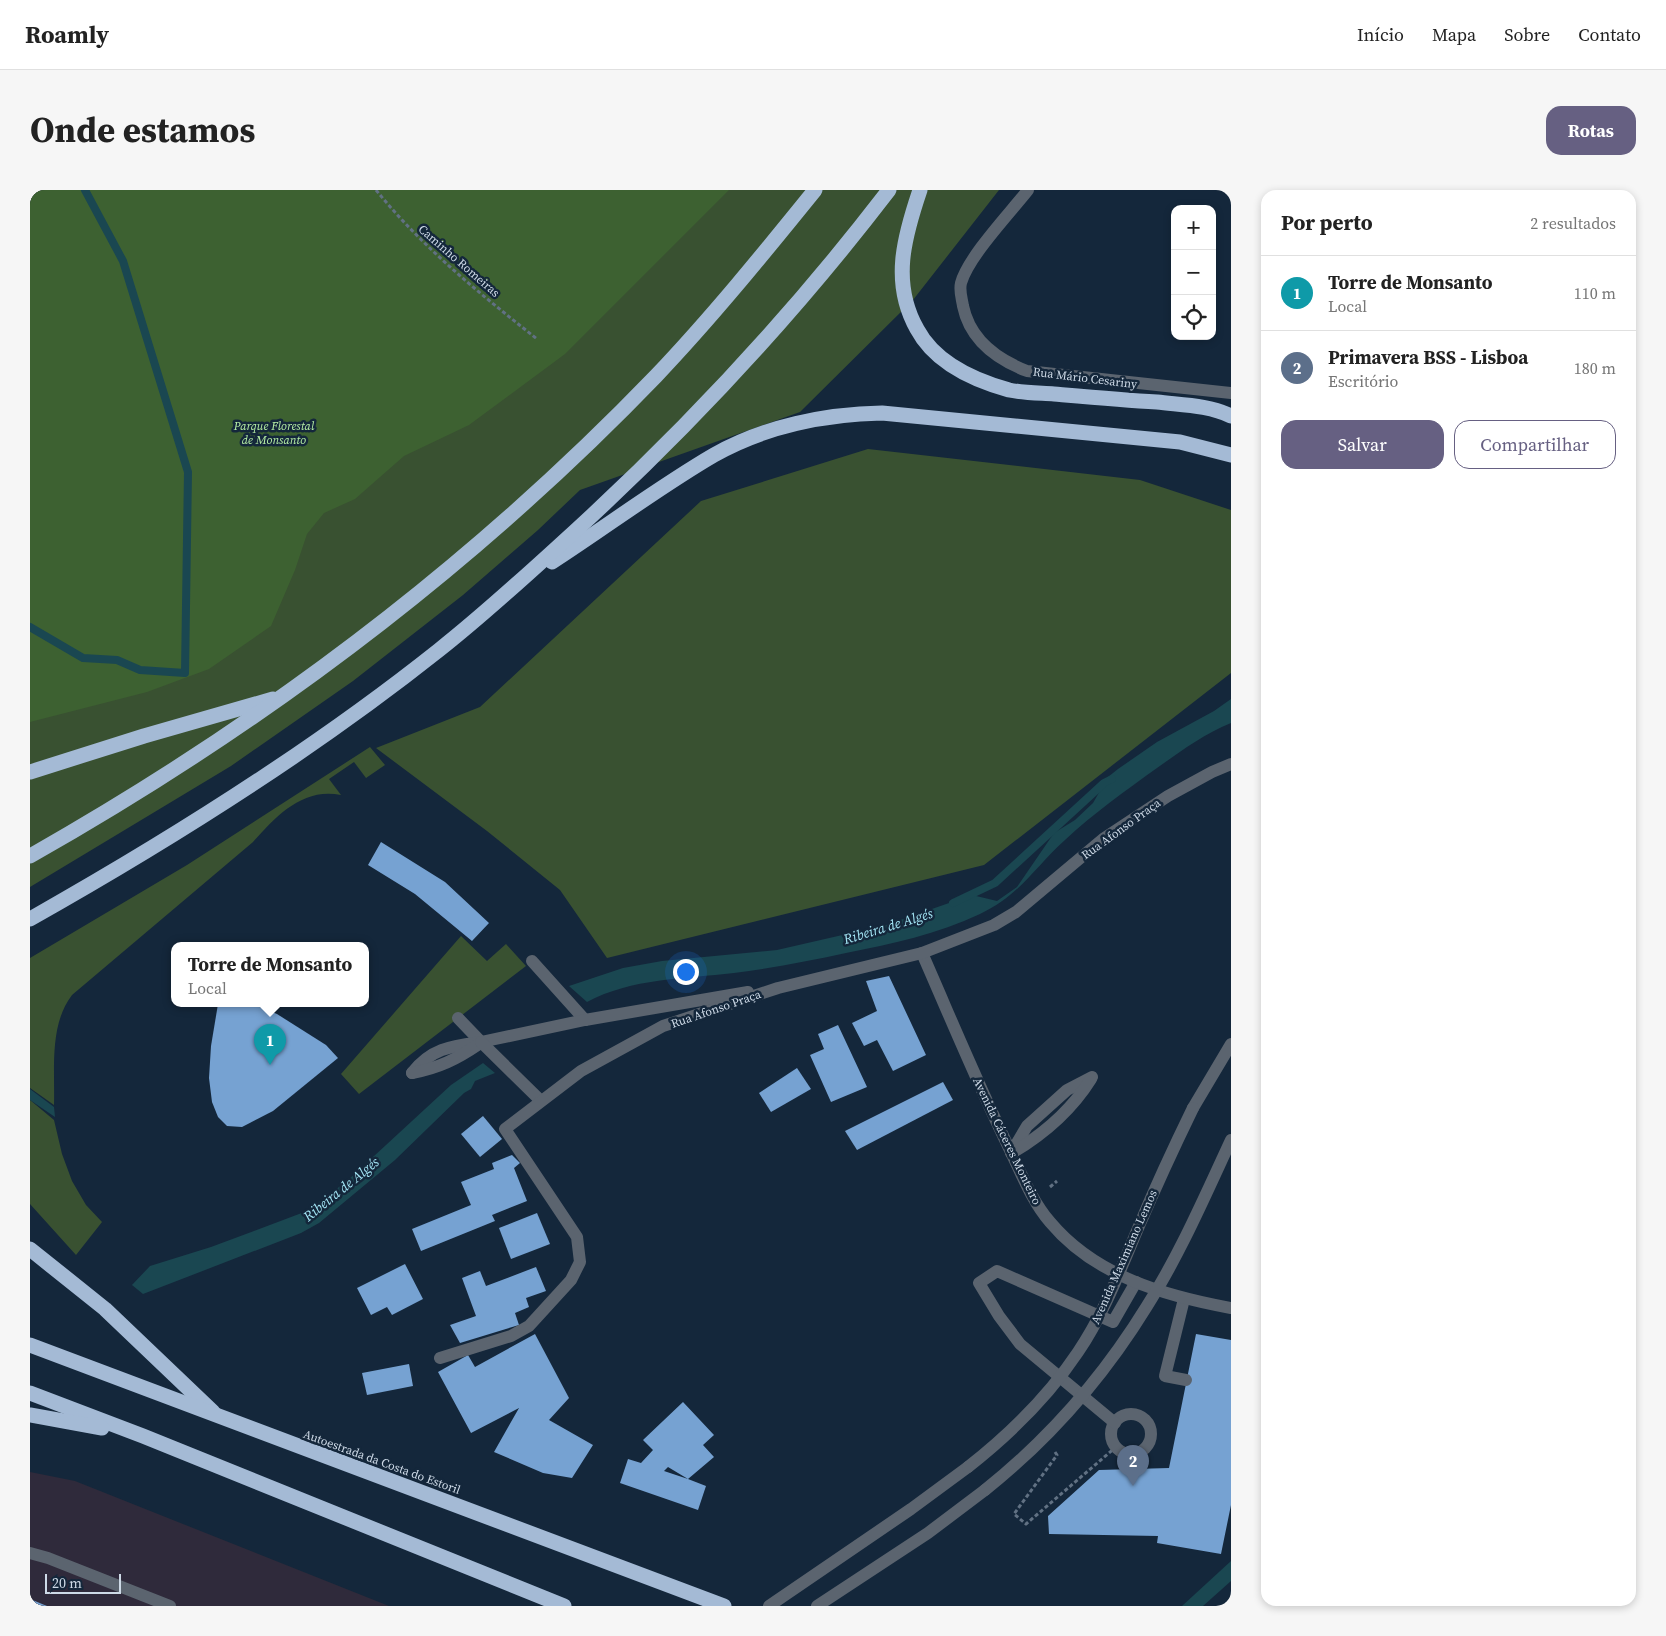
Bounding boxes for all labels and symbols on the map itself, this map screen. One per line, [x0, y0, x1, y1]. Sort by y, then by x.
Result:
street label: Caminho Romeiras [415, 221, 503, 301]
street label: Rua Mário Cesariny [1032, 364, 1139, 392]
park label: Parque Florestal de Monsanto [233, 418, 315, 448]
street label: Rua Afonso Praça [1078, 794, 1164, 863]
water label: Ribeira de Algés [840, 903, 936, 949]
your location [673, 959, 699, 985]
street label: Rua Afonso Praça [669, 986, 764, 1032]
pin: 1 [254, 1024, 286, 1065]
street label: Avenida Cáceres Monteiro [969, 1075, 1045, 1208]
water label: Ribeira de Algés [298, 1152, 384, 1226]
street label: Avenida Maximiano Lemos [1087, 1187, 1161, 1327]
street label: Autoestrada da Costa do Estoril [301, 1426, 463, 1498]
pin: 2 [1117, 1445, 1149, 1486]
scale bar [45, 1571, 121, 1594]

